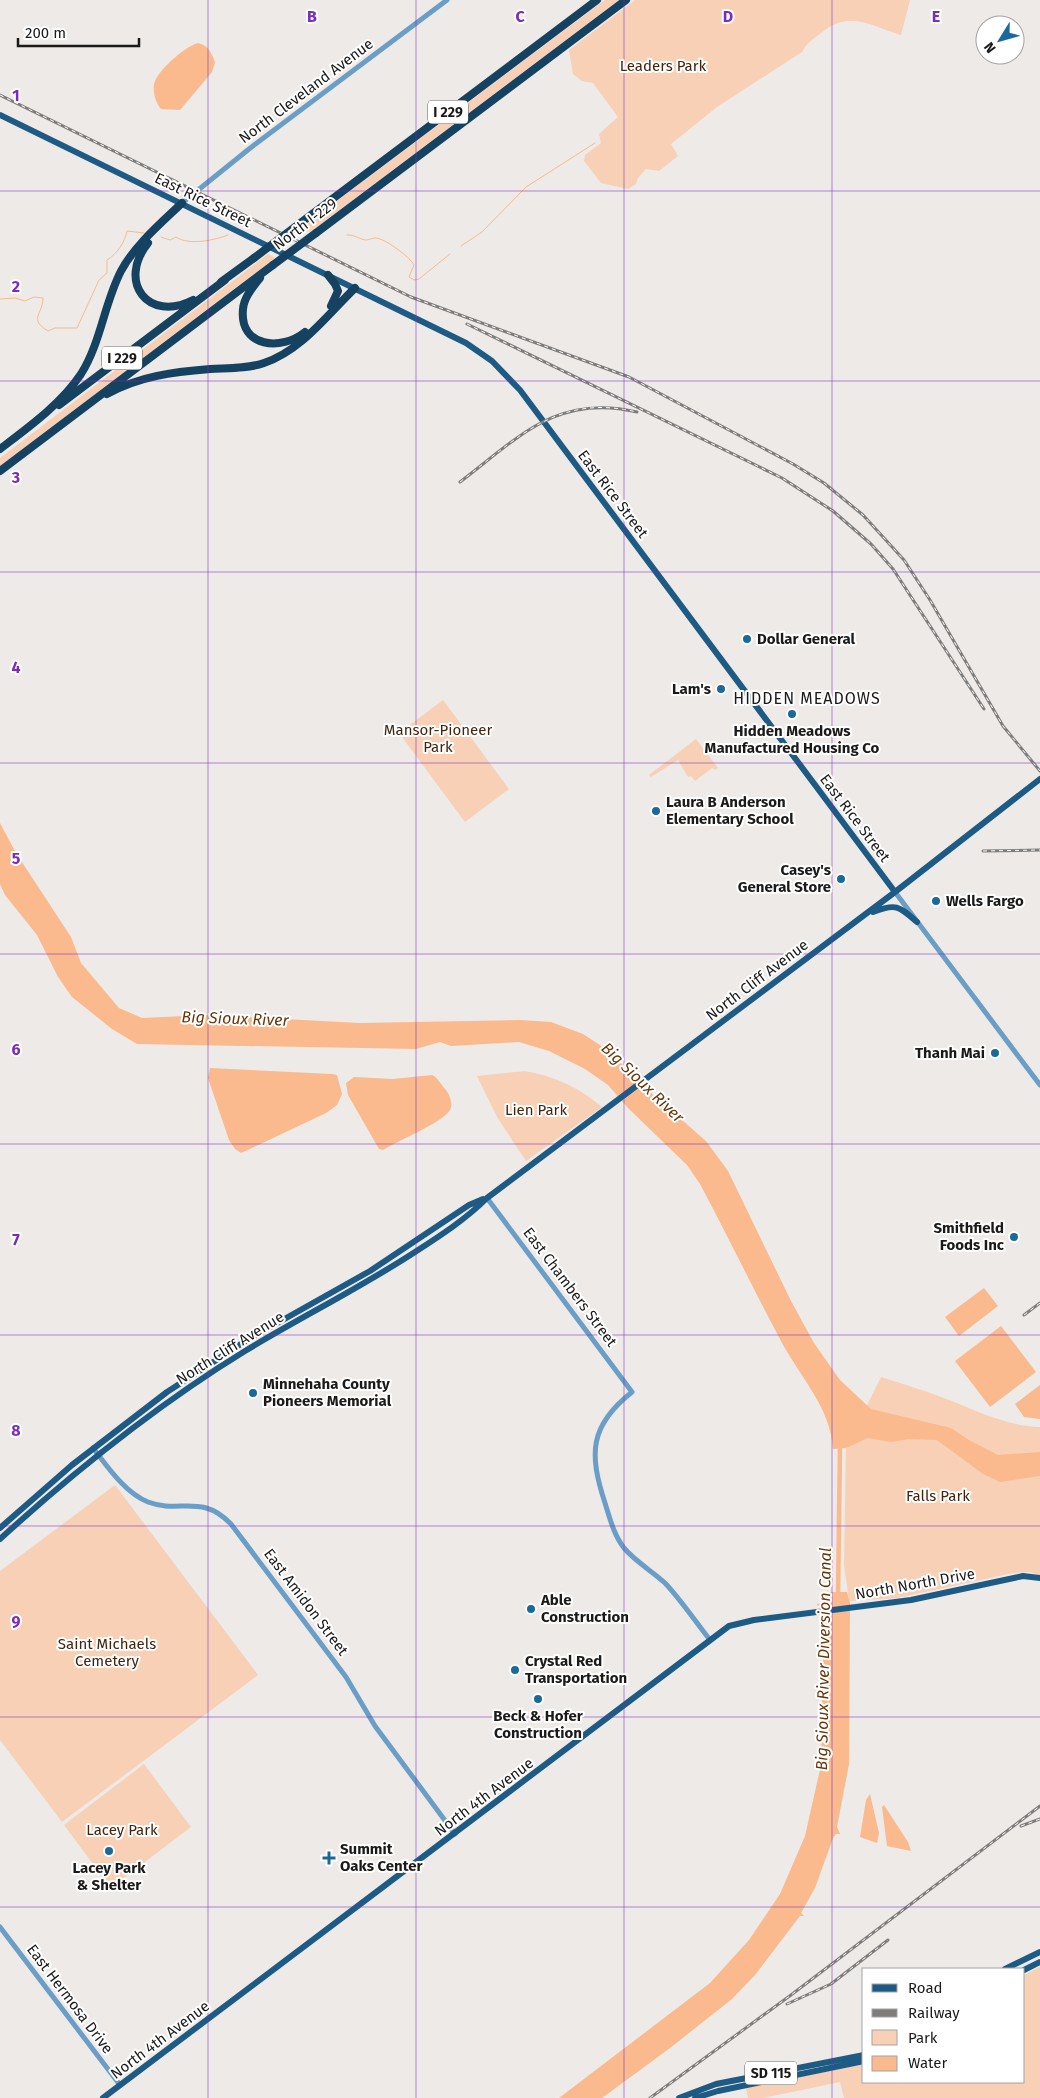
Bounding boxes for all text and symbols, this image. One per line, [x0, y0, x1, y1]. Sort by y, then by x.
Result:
text: B [307, 7, 317, 26]
text: C [515, 7, 525, 26]
text: D [723, 7, 733, 26]
text: E [932, 7, 940, 26]
scale bar [18, 15, 139, 47]
north arrow [975, 15, 1025, 65]
text: 200 m [25, 24, 66, 42]
street label: North Cleveland Avenue [235, 35, 377, 147]
text: N [980, 39, 1000, 56]
park label: Leaders Park [620, 57, 707, 75]
text: 1 [12, 86, 20, 105]
road number: I 229 [428, 100, 468, 124]
street label: East Rice Street [152, 169, 255, 231]
street label: North I-229 [270, 194, 341, 254]
text: 2 [12, 277, 20, 296]
road number: I 229 [102, 346, 142, 369]
street label: East Rice Street [574, 447, 652, 542]
text: 3 [11, 468, 20, 487]
place label: Dollar General [757, 630, 856, 648]
marker: Dollar General [741, 633, 753, 645]
text: 4 [11, 658, 21, 677]
place label: Lam's [672, 680, 711, 698]
marker: Lam's [715, 683, 727, 695]
district label: HIDDEN MEADOWS [733, 689, 881, 708]
marker: Hidden Meadows Manufactured Housing Co [786, 708, 798, 720]
park label: Mansor-Pioneer Park [384, 721, 492, 756]
place label: Hidden Meadows Manufactured Housing Co [705, 722, 880, 757]
street label: East Rice Street [816, 771, 894, 866]
place label: Laura B Anderson Elementary School [666, 793, 794, 828]
marker: Laura B Anderson Elementary School [650, 805, 662, 817]
text: 5 [12, 849, 21, 868]
place label: Casey's General Store [738, 861, 831, 896]
marker: Casey's General Store [835, 873, 847, 885]
place label: Wells Fargo [946, 892, 1024, 910]
marker: Wells Fargo [930, 895, 942, 907]
street label: North Cliff Avenue [702, 936, 812, 1024]
water label: Big Sioux River [181, 1007, 290, 1030]
water label: Big Sioux River [598, 1038, 688, 1127]
text: 6 [11, 1040, 21, 1059]
place label: Thanh Mai [915, 1044, 985, 1062]
marker: Thanh Mai [989, 1047, 1001, 1059]
park label: Lien Park [505, 1101, 567, 1119]
place label: Smithfield Foods Inc [933, 1219, 1005, 1254]
street label: East Chambers Street [519, 1224, 621, 1351]
text: 7 [12, 1230, 20, 1249]
marker: Smithfield Foods Inc [1008, 1231, 1020, 1243]
street label: North Cliff Avenue [173, 1308, 287, 1388]
place label: Minnehaha County Pioneers Memorial [263, 1375, 392, 1410]
marker: Minnehaha County Pioneers Memorial [247, 1387, 259, 1399]
text: 8 [11, 1421, 21, 1440]
park label: Falls Park [906, 1487, 970, 1505]
street label: East Amidon Street [260, 1545, 352, 1659]
water label: Big Sioux River Diversion Canal [812, 1547, 835, 1771]
street label: North North Drive [854, 1565, 976, 1603]
place label: Able Construction [540, 1591, 629, 1626]
marker: Able Construction [525, 1603, 537, 1615]
text: 9 [12, 1612, 21, 1631]
park label: Saint Michaels Cemetery [58, 1635, 156, 1670]
place label: Crystal Red Transportation [525, 1652, 627, 1687]
marker: Crystal Red Transportation [509, 1664, 521, 1676]
marker: Beck & Hofer Construction [532, 1693, 544, 1705]
place label: Beck & Hofer Construction [493, 1707, 584, 1742]
street label: North 4th Avenue [431, 1754, 537, 1840]
park label: Lacey Park [86, 1821, 158, 1839]
place label: Summit Oaks Center [340, 1840, 424, 1875]
marker: Lacey Park & Shelter [103, 1845, 115, 1857]
marker: Summit Oaks Center [322, 1851, 336, 1865]
place label: Lacey Park & Shelter [73, 1859, 146, 1894]
street label: East Hermosa Drive [23, 1941, 117, 2057]
legend [862, 1968, 1025, 2083]
text: Road [908, 1979, 943, 1997]
street label: North 4th Avenue [107, 1997, 213, 2083]
text: Railway [908, 2004, 960, 2022]
text: Park [908, 2029, 938, 2047]
text: Water [908, 2054, 947, 2072]
road number: SD 115 [745, 2062, 797, 2084]

